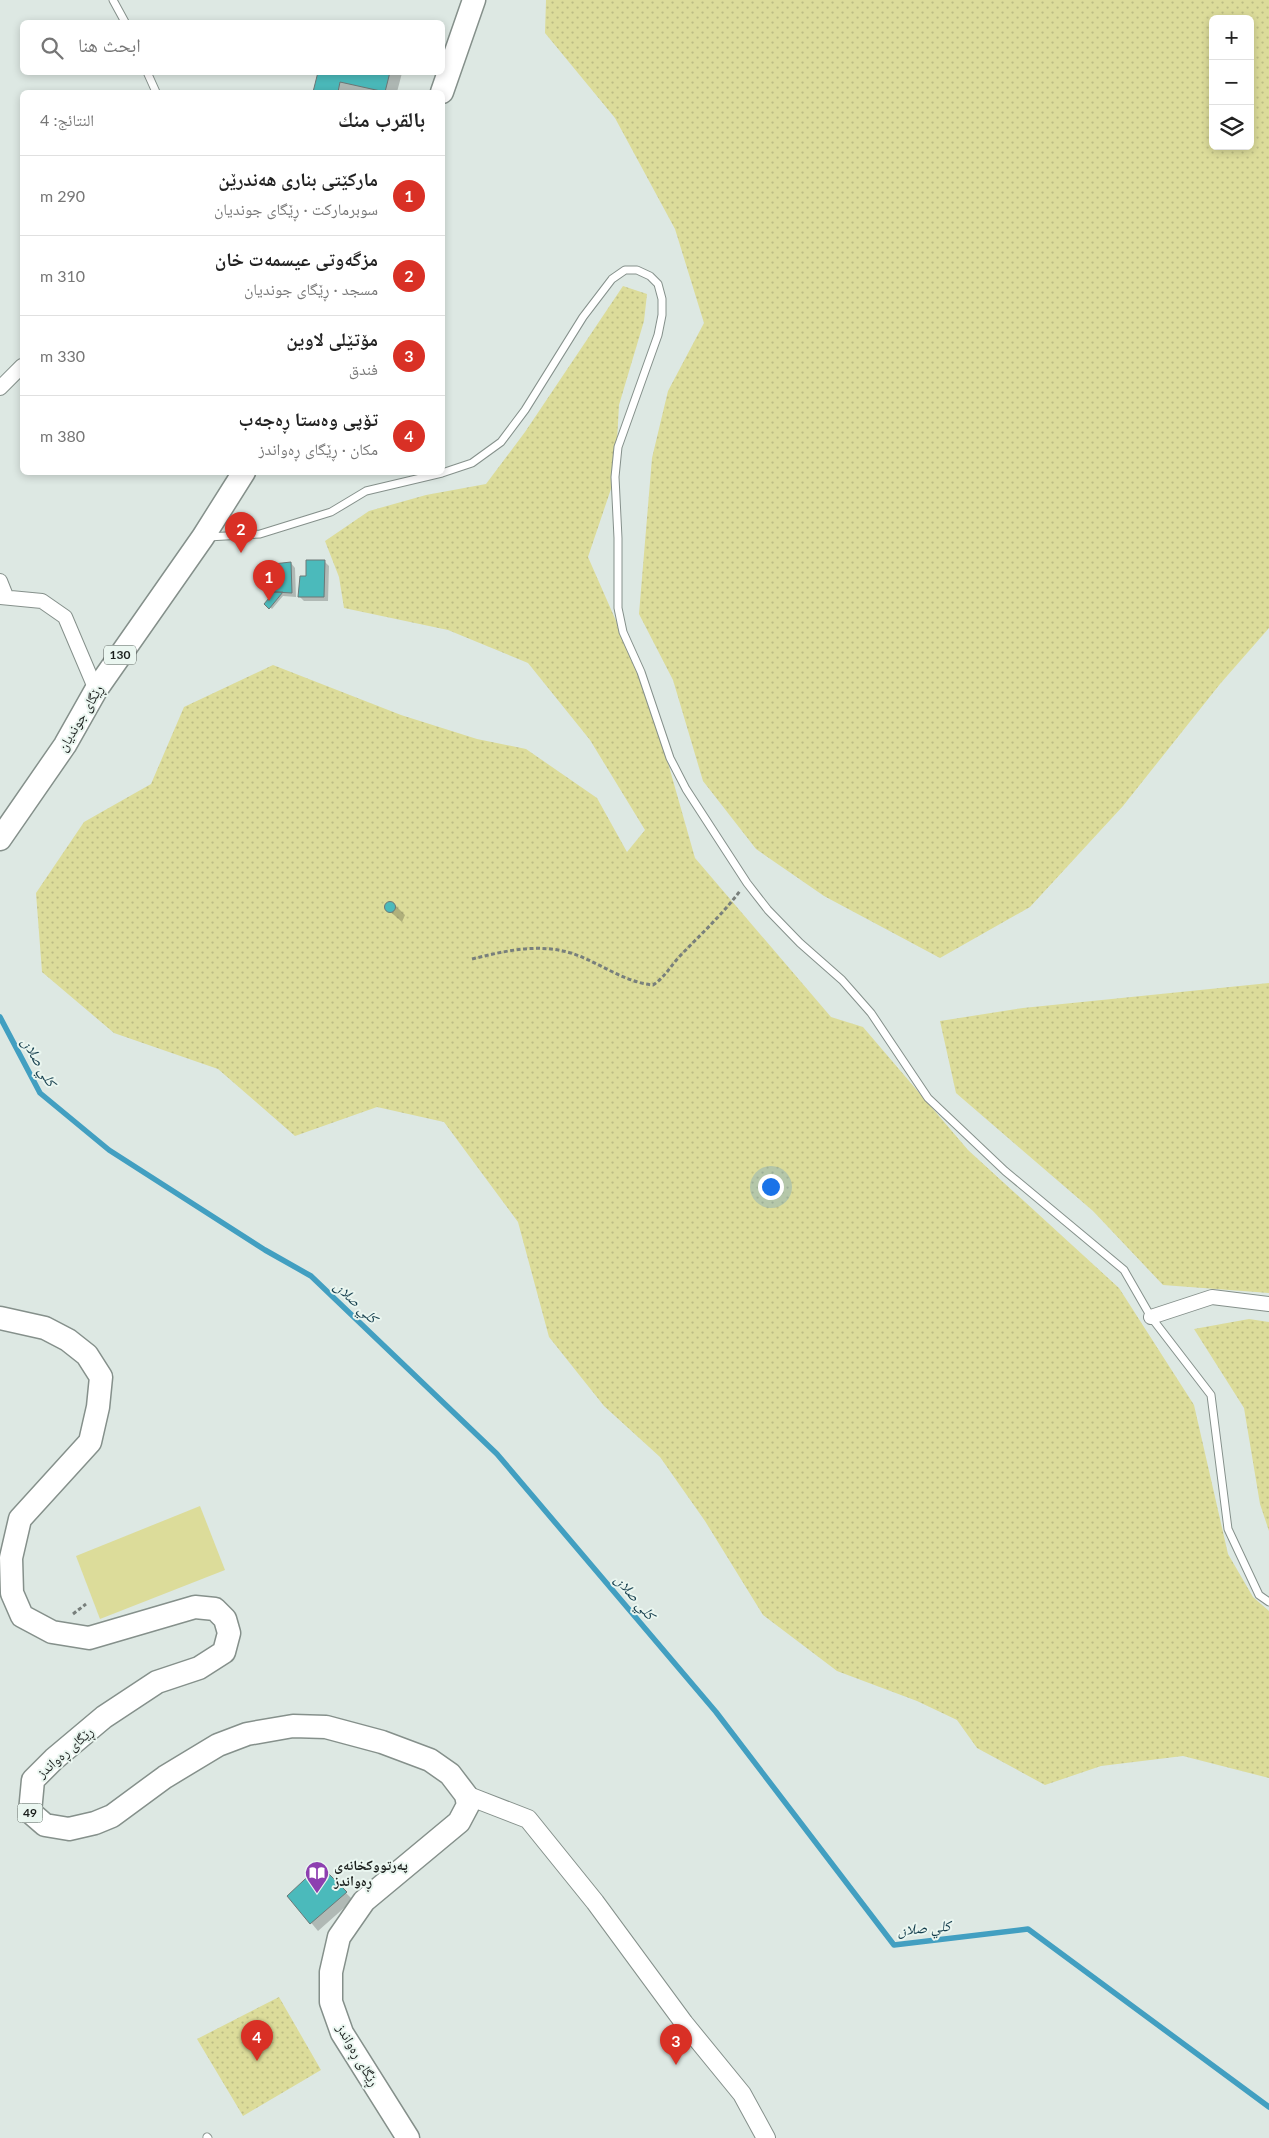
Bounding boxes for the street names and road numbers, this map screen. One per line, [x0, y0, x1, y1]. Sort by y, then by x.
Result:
road number: 130 [104, 646, 136, 664]
street label: ڕێگای جوندیان [53, 681, 110, 756]
street label: ڕێگای ڕەواندز [32, 1722, 99, 1784]
road number: 49 [18, 1804, 42, 1822]
street label: ڕێگای ڕەواندز [330, 2020, 383, 2091]

